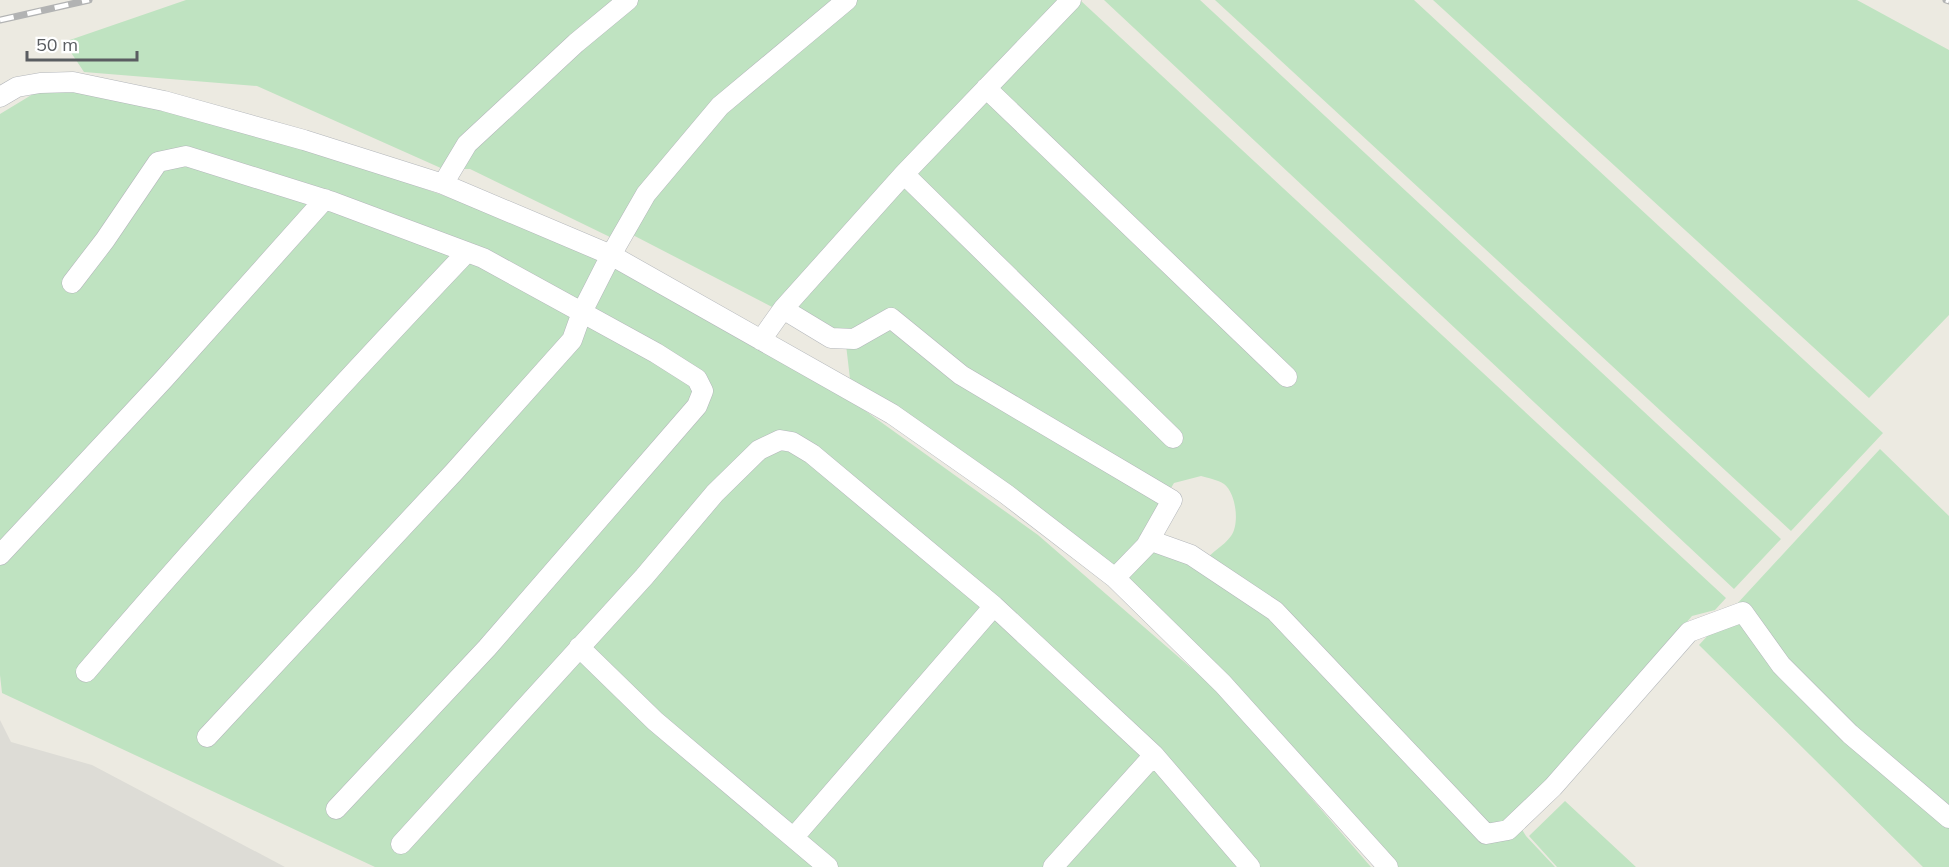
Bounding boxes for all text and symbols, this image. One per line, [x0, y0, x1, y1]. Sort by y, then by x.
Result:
scale bar [27, 24, 136, 62]
text: 50 m [36, 33, 78, 56]

